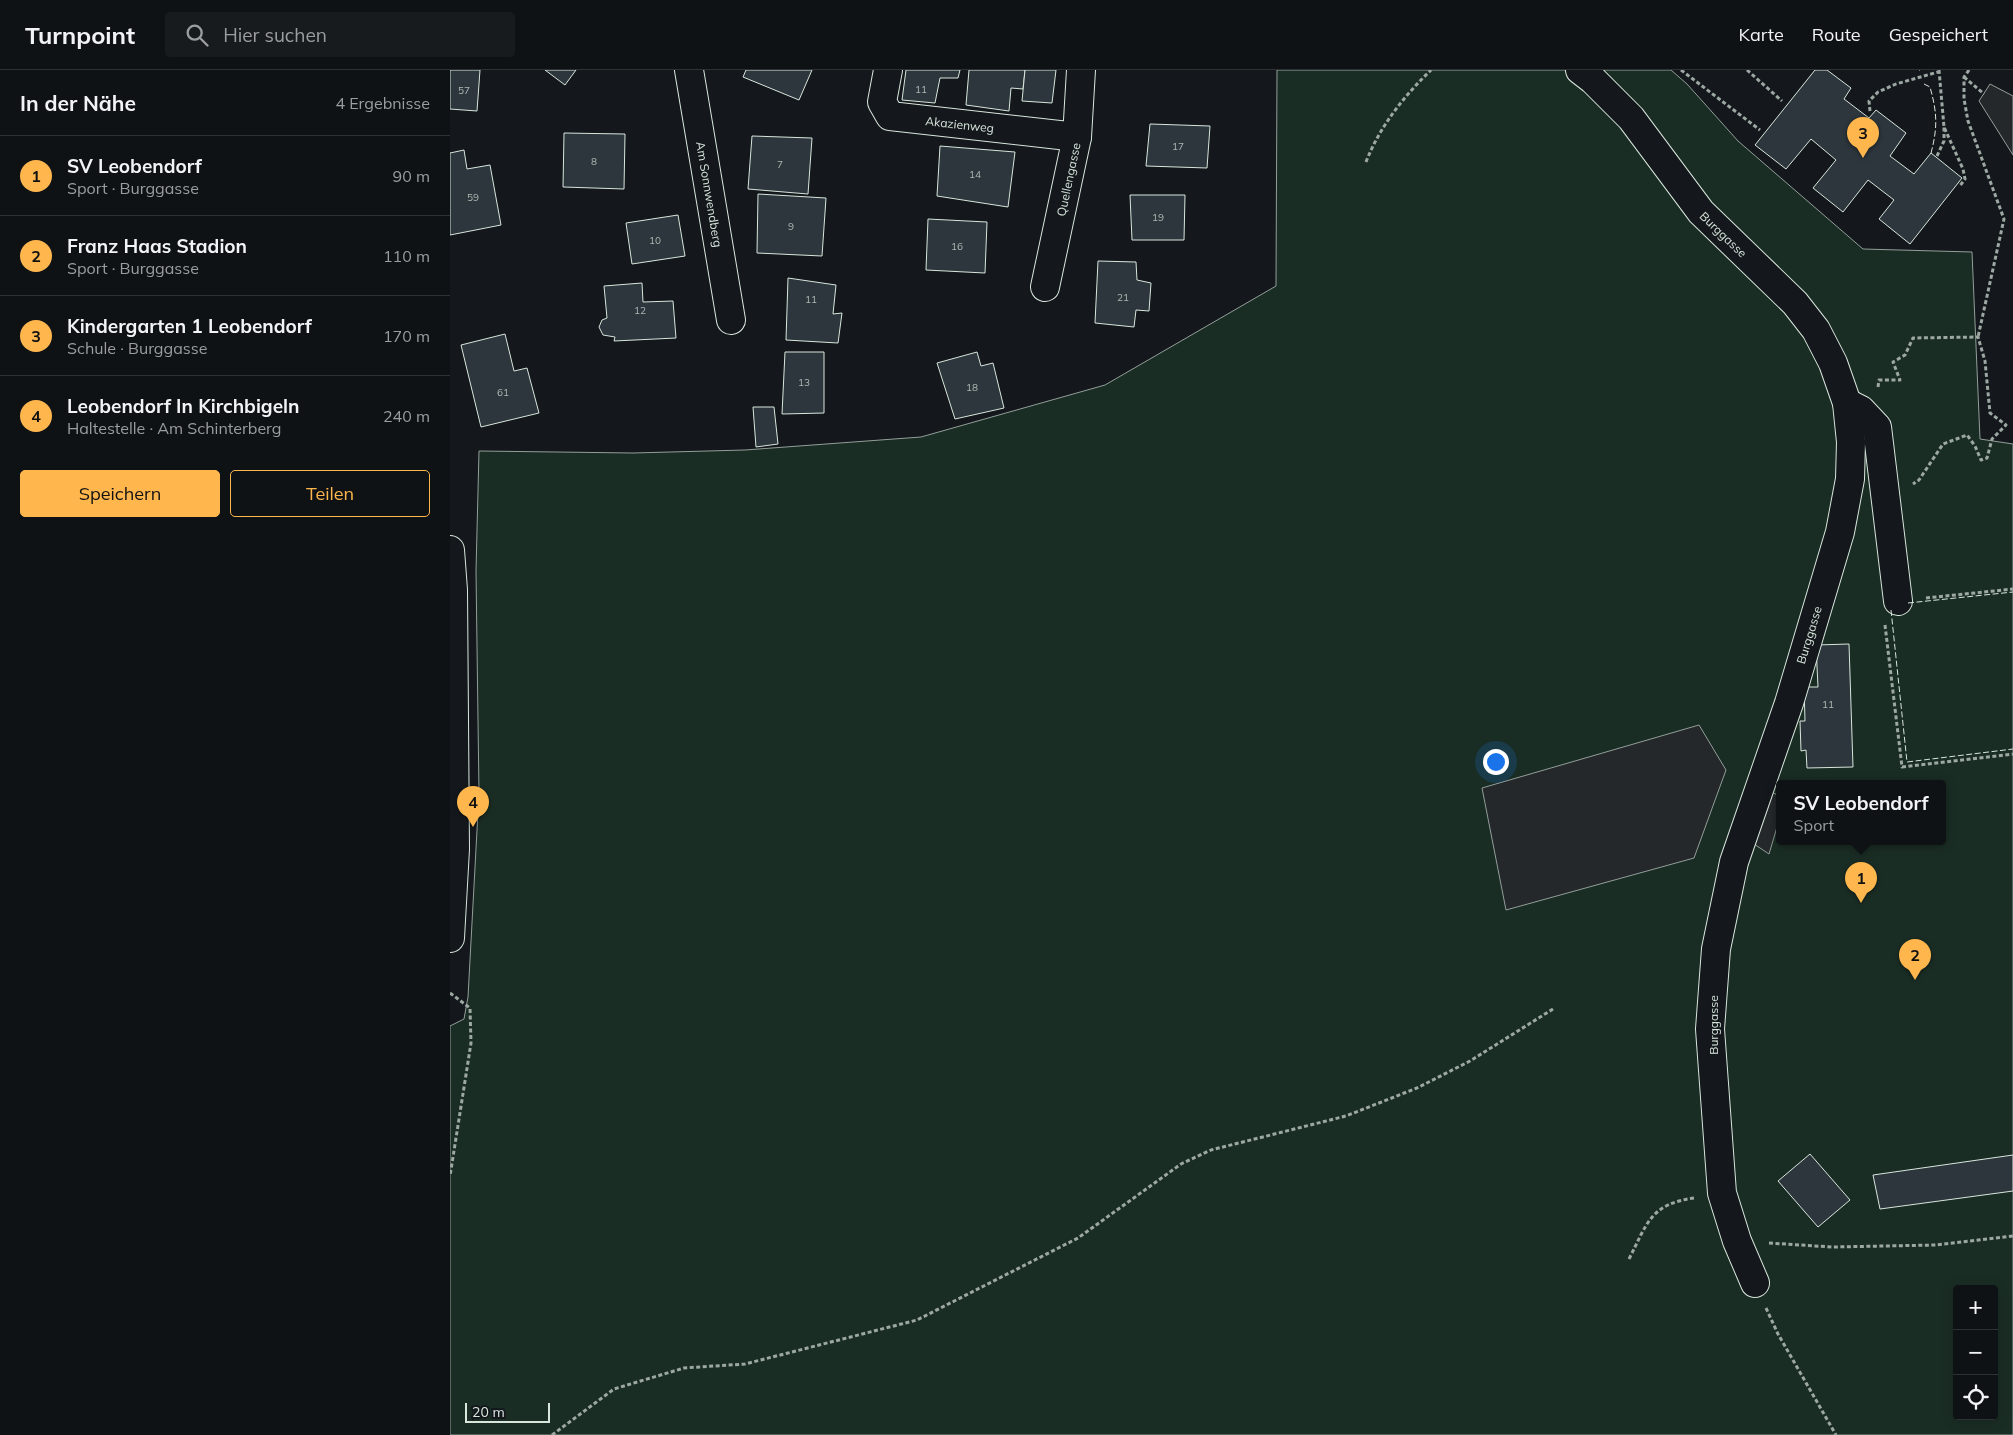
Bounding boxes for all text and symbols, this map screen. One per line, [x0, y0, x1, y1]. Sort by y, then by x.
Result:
search box [165, 12, 515, 57]
text: Turnpoint [25, 20, 135, 50]
icon: search [183, 21, 211, 49]
text: Hier suchen [223, 23, 327, 47]
text: Karte [1739, 23, 1784, 46]
text: Route [1812, 23, 1861, 46]
text: Gespeichert [1889, 23, 1988, 46]
house number: 11 [915, 83, 927, 96]
house number: 57 [458, 84, 470, 97]
text: In der Nähe [20, 90, 136, 116]
text: 4 Ergebnisse [335, 93, 430, 113]
street label: Akazienweg [925, 113, 995, 135]
pin: 3 [1847, 117, 1879, 158]
street label: Am Sonnwendberg [694, 140, 726, 248]
house number: 17 [1172, 140, 1184, 153]
street label: Quellengasse [1053, 141, 1083, 218]
text: SV Leobendorf [67, 154, 202, 178]
house number: 8 [591, 155, 597, 168]
house number: 7 [777, 158, 783, 171]
text: 1 [31, 166, 41, 186]
text: 90 m [393, 166, 430, 186]
house number: 14 [969, 168, 981, 181]
text: Sport · Burggasse [67, 178, 199, 198]
house number: 59 [467, 191, 479, 204]
street label: Burggasse [1697, 208, 1750, 260]
house number: 19 [1152, 211, 1164, 224]
house number: 9 [788, 220, 794, 233]
text: Franz Haas Stadion [67, 234, 247, 258]
house number: 10 [649, 234, 661, 247]
house number: 16 [951, 240, 963, 253]
text: 2 [31, 246, 41, 266]
text: 110 m [383, 246, 430, 266]
text: Sport · Burggasse [67, 258, 199, 278]
house number: 21 [1117, 291, 1129, 304]
house number: 11 [805, 293, 817, 306]
house number: 12 [634, 304, 646, 317]
text: Kindergarten 1 Leobendorf [67, 314, 312, 338]
text: 3 [31, 326, 41, 346]
text: 170 m [383, 326, 430, 346]
text: Schule · Burggasse [67, 338, 207, 358]
house number: 13 [798, 376, 810, 389]
house number: 18 [966, 381, 978, 394]
house number: 61 [497, 386, 509, 399]
text: Leobendorf In Kirchbigeln [67, 394, 300, 418]
text: 4 [31, 406, 41, 426]
text: 240 m [383, 406, 430, 426]
text: Haltestelle · Am Schinterberg [67, 418, 281, 438]
button: Speichern [20, 470, 220, 517]
button: Teilen [230, 470, 430, 517]
street label: Burggasse [1793, 604, 1825, 666]
house number: 11 [1822, 698, 1834, 711]
your location [1483, 749, 1509, 775]
popup [1776, 780, 1946, 845]
pin: 4 [457, 786, 489, 827]
text: SV Leobendorf [1794, 791, 1928, 815]
text: Sport [1794, 815, 1834, 835]
pin: 1 [1845, 862, 1877, 903]
pin: 2 [1899, 939, 1931, 980]
street label: Burggasse [1706, 995, 1721, 1055]
map controls [1953, 1285, 1998, 1420]
button: + [1953, 1285, 1998, 1330]
button: − [1953, 1330, 1998, 1375]
button: locate [1953, 1375, 1998, 1420]
scale bar [465, 1400, 550, 1423]
text: 20 m [472, 1403, 505, 1421]

